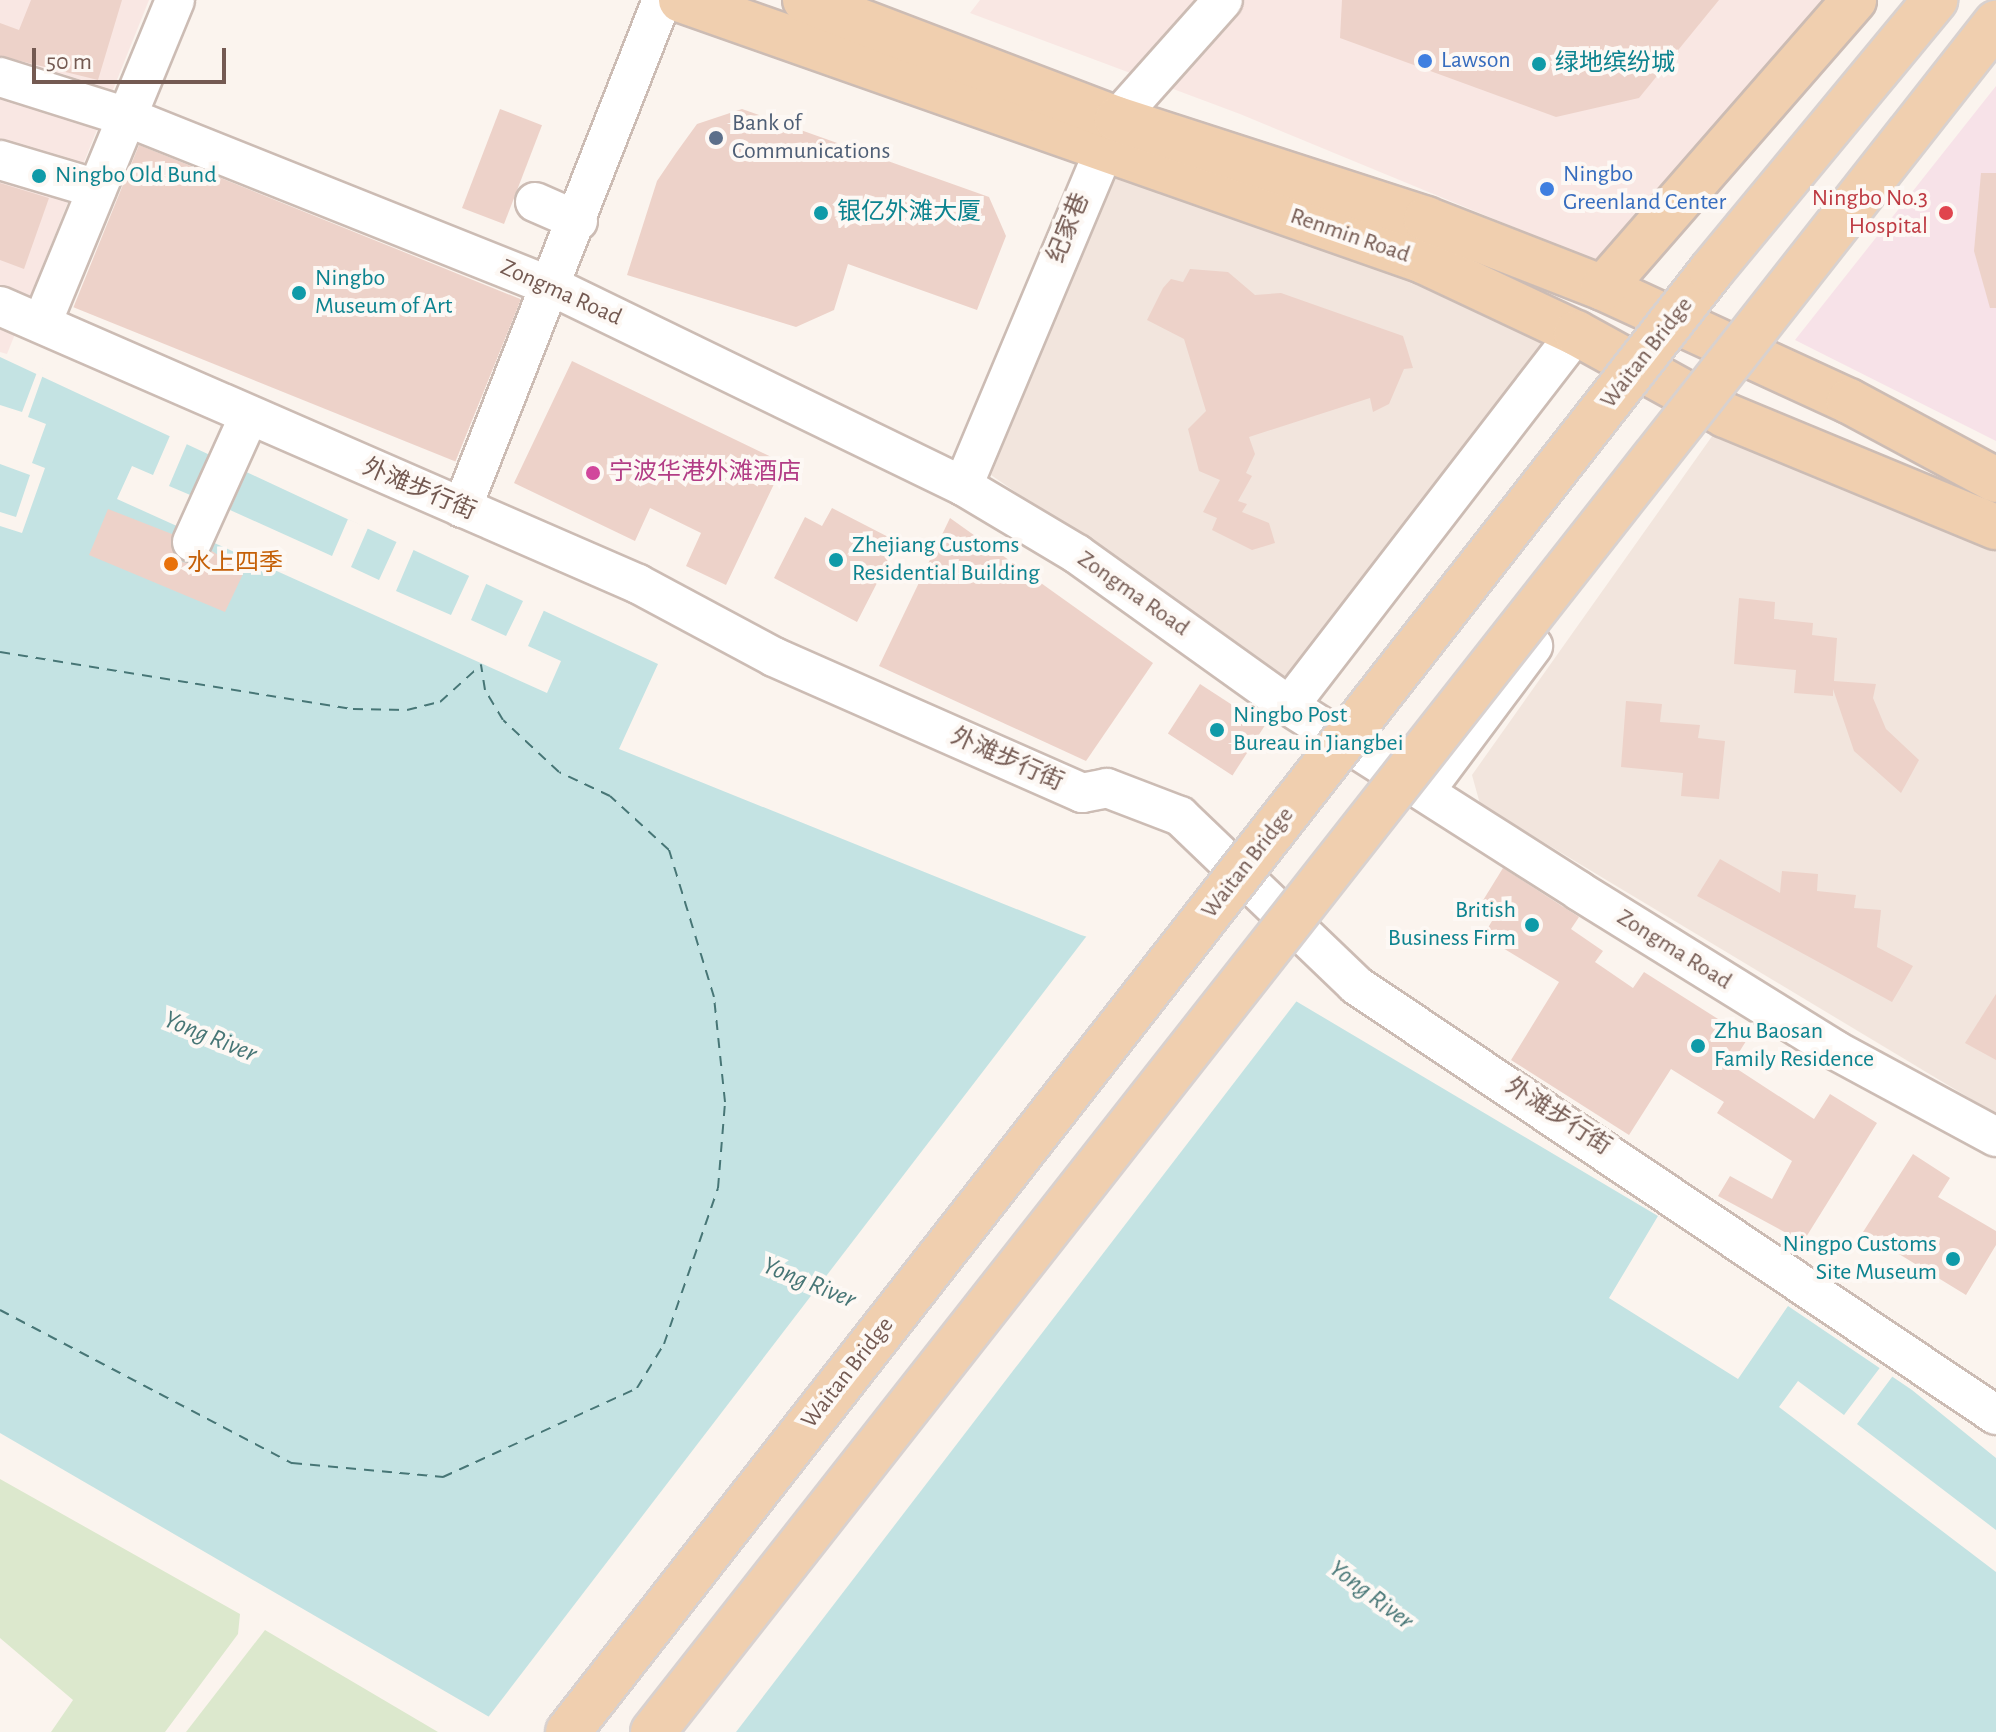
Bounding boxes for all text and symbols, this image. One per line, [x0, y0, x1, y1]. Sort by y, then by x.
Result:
scale bar [36, 32, 230, 82]
place label: Lawson [1441, 47, 1511, 75]
text: 50 m [46, 50, 92, 74]
place label: 绿地缤纷城 [1555, 50, 1675, 78]
marker: Lawson [1416, 52, 1434, 70]
marker: 绿地缤纷城 [1530, 55, 1548, 73]
place label: Bank of Communications [732, 110, 890, 166]
marker: Bank of Communications [707, 129, 725, 147]
place label: Ningbo Greenland Center [1563, 161, 1726, 217]
place label: Ningbo Old Bund [55, 162, 217, 190]
marker: Ningbo Old Bund [30, 167, 48, 185]
marker: Ningbo Greenland Center [1538, 180, 1556, 198]
place label: Ningbo No.3 Hospital [1812, 185, 1928, 241]
street label: 纪家巷 [1042, 189, 1096, 267]
place label: 银亿外滩大厦 [837, 199, 981, 227]
street label: Renmin Road [1286, 202, 1414, 270]
marker: Ningbo No.3 Hospital [1935, 202, 1957, 224]
marker: 银亿外滩大厦 [812, 204, 830, 222]
street label: Zongma Road [496, 253, 626, 333]
place label: Ningbo Museum of Art [315, 265, 452, 321]
marker: Ningbo Museum of Art [290, 284, 308, 302]
street label: Waitan Bridge [1595, 292, 1699, 414]
street label: 外滩步行街 [358, 453, 480, 527]
place label: 宁波华港外滩酒店 [609, 459, 801, 487]
marker: 宁波华港外滩酒店 [584, 464, 602, 482]
place label: Zhejiang Customs Residential Building [852, 532, 1040, 588]
street label: Zongma Road [1072, 545, 1194, 643]
place label: 水上四季 [187, 550, 283, 578]
marker: Zhejiang Customs Residential Building [827, 551, 845, 569]
marker: 水上四季 [162, 555, 180, 573]
place label: Ningbo Post Bureau in Jiangbei [1233, 702, 1403, 758]
marker: Ningbo Post Bureau in Jiangbei [1208, 721, 1226, 739]
street label: 外滩步行街 [946, 722, 1068, 798]
street label: Waitan Bridge [1196, 802, 1300, 924]
place label: British Business Firm [1388, 897, 1516, 953]
street label: Zongma Road [1611, 903, 1737, 997]
marker: British Business Firm [1523, 916, 1541, 934]
water label: Yong River [159, 1004, 261, 1070]
place label: Zhu Baosan Family Residence [1714, 1018, 1874, 1074]
marker: Zhu Baosan Family Residence [1689, 1037, 1707, 1055]
street label: 外滩步行街 [1500, 1072, 1616, 1162]
place label: Ningpo Customs Site Museum [1783, 1231, 1937, 1287]
water label: Yong River [758, 1250, 860, 1316]
marker: Ningpo Customs Site Museum [1944, 1250, 1962, 1268]
street label: Waitan Bridge [796, 1312, 900, 1434]
water label: Yong River [1323, 1553, 1419, 1637]

